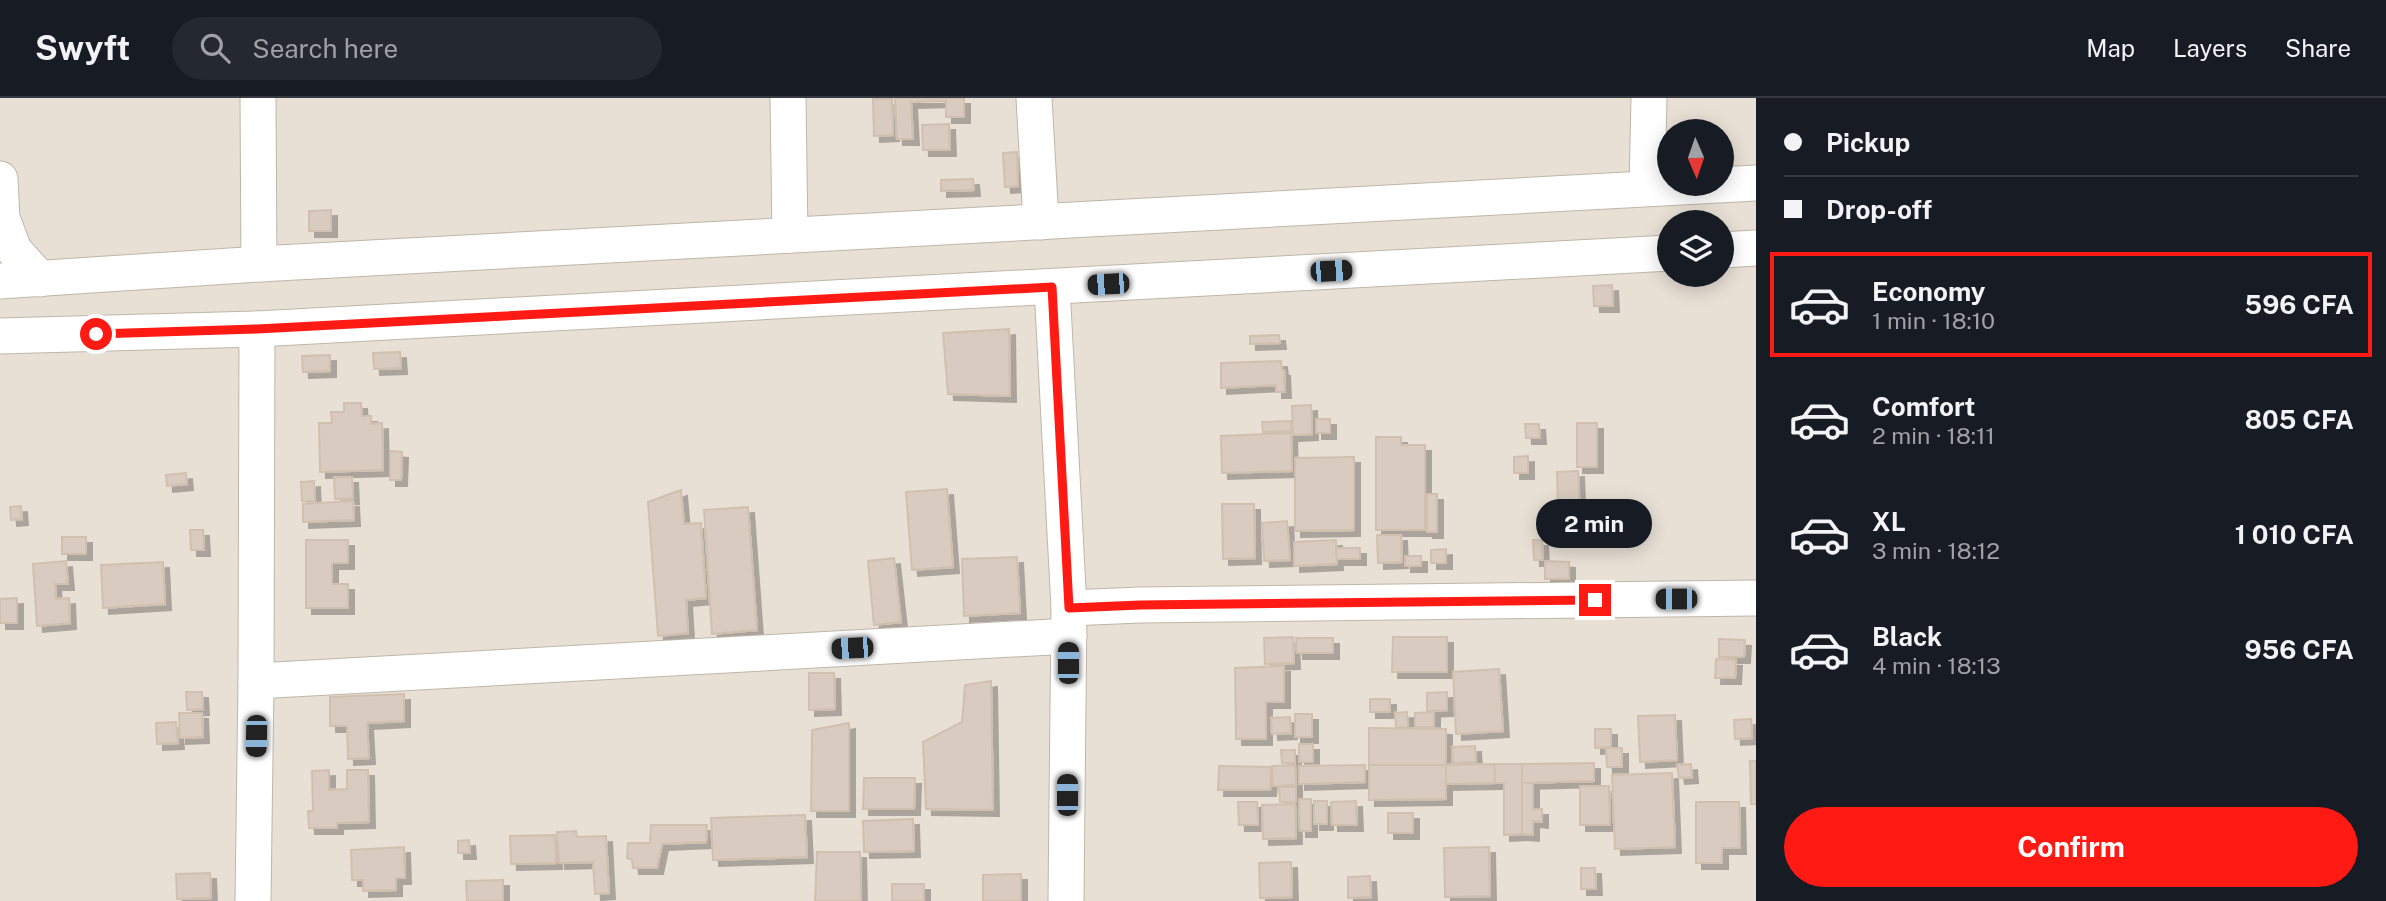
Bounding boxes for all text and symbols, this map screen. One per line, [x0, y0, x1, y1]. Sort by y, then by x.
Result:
search box [172, 17, 662, 80]
text: Swyft [35, 29, 130, 67]
icon: search [196, 29, 234, 67]
text: Search here [252, 33, 398, 64]
text: Map [2086, 34, 2135, 62]
text: Layers [2173, 34, 2247, 62]
text: Share [2285, 34, 2351, 62]
north arrow [1657, 119, 1734, 196]
map controls [1657, 119, 1734, 287]
text: Pickup [1826, 127, 1910, 158]
text: Drop-off [1826, 194, 1932, 225]
button: layers [1657, 210, 1734, 287]
car [1310, 259, 1353, 283]
car [1087, 272, 1130, 296]
icon: car [1788, 273, 1851, 336]
text: Economy [1872, 276, 1985, 307]
text: 596 CFA [2245, 289, 2354, 320]
text: 1 min · 18:10 [1872, 307, 1995, 334]
route start [80, 318, 112, 350]
icon: car [1788, 388, 1851, 451]
text: Comfort [1872, 391, 1975, 422]
text: 805 CFA [2245, 404, 2354, 435]
text: 2 min · 18:11 [1872, 422, 1995, 449]
callout: 2 min [1537, 498, 1653, 547]
icon: car [1788, 503, 1851, 566]
text: XL [1872, 506, 1906, 537]
text: 2 min [1564, 510, 1624, 537]
text: 1 010 CFA [2235, 519, 2354, 550]
text: 3 min · 18:12 [1872, 537, 2000, 564]
route end [1579, 584, 1611, 616]
car [1656, 589, 1698, 610]
icon: car [1788, 618, 1851, 681]
text: Black [1872, 621, 1942, 652]
text: 956 CFA [2245, 634, 2354, 665]
car [831, 636, 874, 660]
car [1058, 642, 1079, 684]
text: 4 min · 18:13 [1872, 652, 2001, 679]
car [246, 715, 267, 757]
car [1057, 774, 1078, 816]
button: Confirm [1784, 807, 2358, 887]

